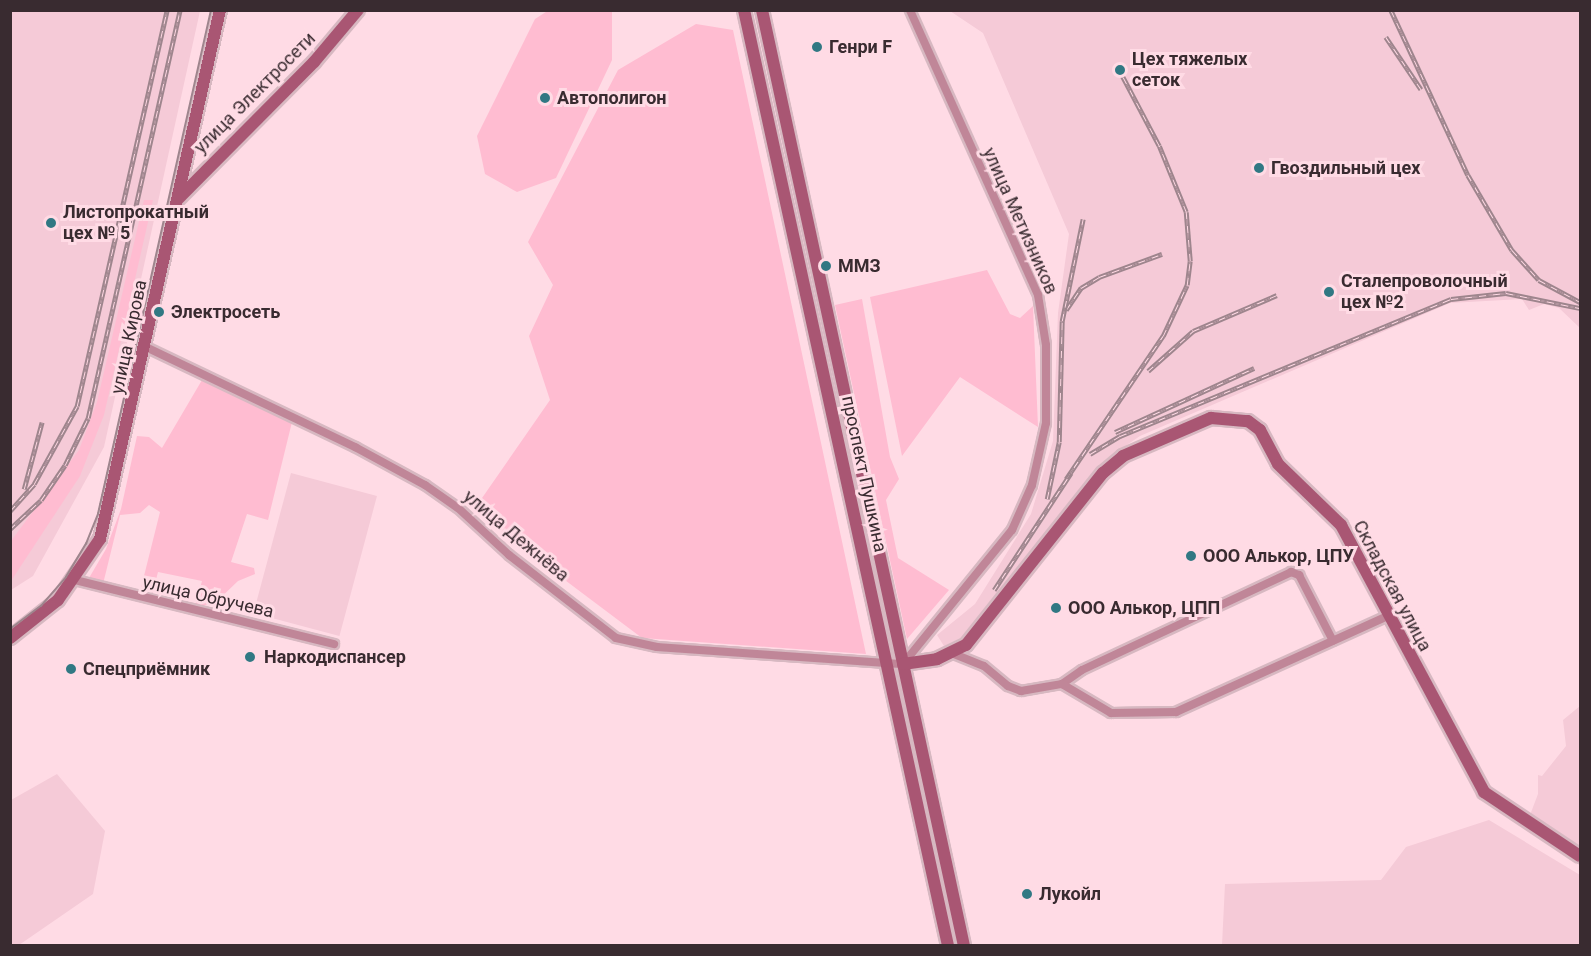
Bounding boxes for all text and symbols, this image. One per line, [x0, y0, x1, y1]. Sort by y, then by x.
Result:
street label: улица Электросети [190, 28, 320, 158]
place label: Генри F [829, 36, 892, 58]
marker: Генри F [810, 40, 824, 54]
place label: Цех тяжелых сеток [1132, 49, 1248, 92]
marker: Цех тяжелых сеток [1113, 63, 1127, 77]
place label: Автополигон [557, 87, 667, 109]
marker: Автополигон [538, 91, 552, 105]
street label: улица Метизников [978, 144, 1062, 298]
place label: Гвоздильный цех [1271, 157, 1420, 179]
marker: Гвоздильный цех [1252, 161, 1266, 175]
place label: Листопрокатный цех № 5 [63, 202, 209, 244]
marker: Листопрокатный цех № 5 [44, 216, 58, 230]
place label: ММЗ [838, 255, 881, 277]
marker: ММЗ [819, 259, 833, 273]
place label: Сталепроволочный цех №2 [1341, 271, 1508, 314]
street label: улица Кирова [106, 278, 152, 396]
marker: Сталепроволочный цех №2 [1322, 285, 1336, 299]
place label: Электросеть [171, 301, 280, 323]
marker: Электросеть [152, 305, 166, 319]
street label: проспект Пушкина [837, 394, 891, 554]
street label: улица Дежнёва [459, 486, 573, 586]
street label: Складская улица [1348, 517, 1436, 655]
place label: ООО Алькор, ЦПУ [1203, 545, 1354, 567]
marker: ООО Алькор, ЦПУ [1184, 549, 1198, 563]
street label: улица Обручева [140, 571, 276, 623]
place label: ООО Алькор, ЦПП [1068, 597, 1220, 619]
marker: ООО Алькор, ЦПП [1049, 601, 1063, 615]
place label: Наркодиспансер [264, 646, 406, 668]
marker: Наркодиспансер [241, 648, 259, 666]
place label: Спецприёмник [83, 658, 210, 680]
marker: Спецприёмник [64, 662, 78, 676]
place label: Лукойл [1039, 883, 1101, 905]
marker: Лукойл [1020, 887, 1034, 901]

